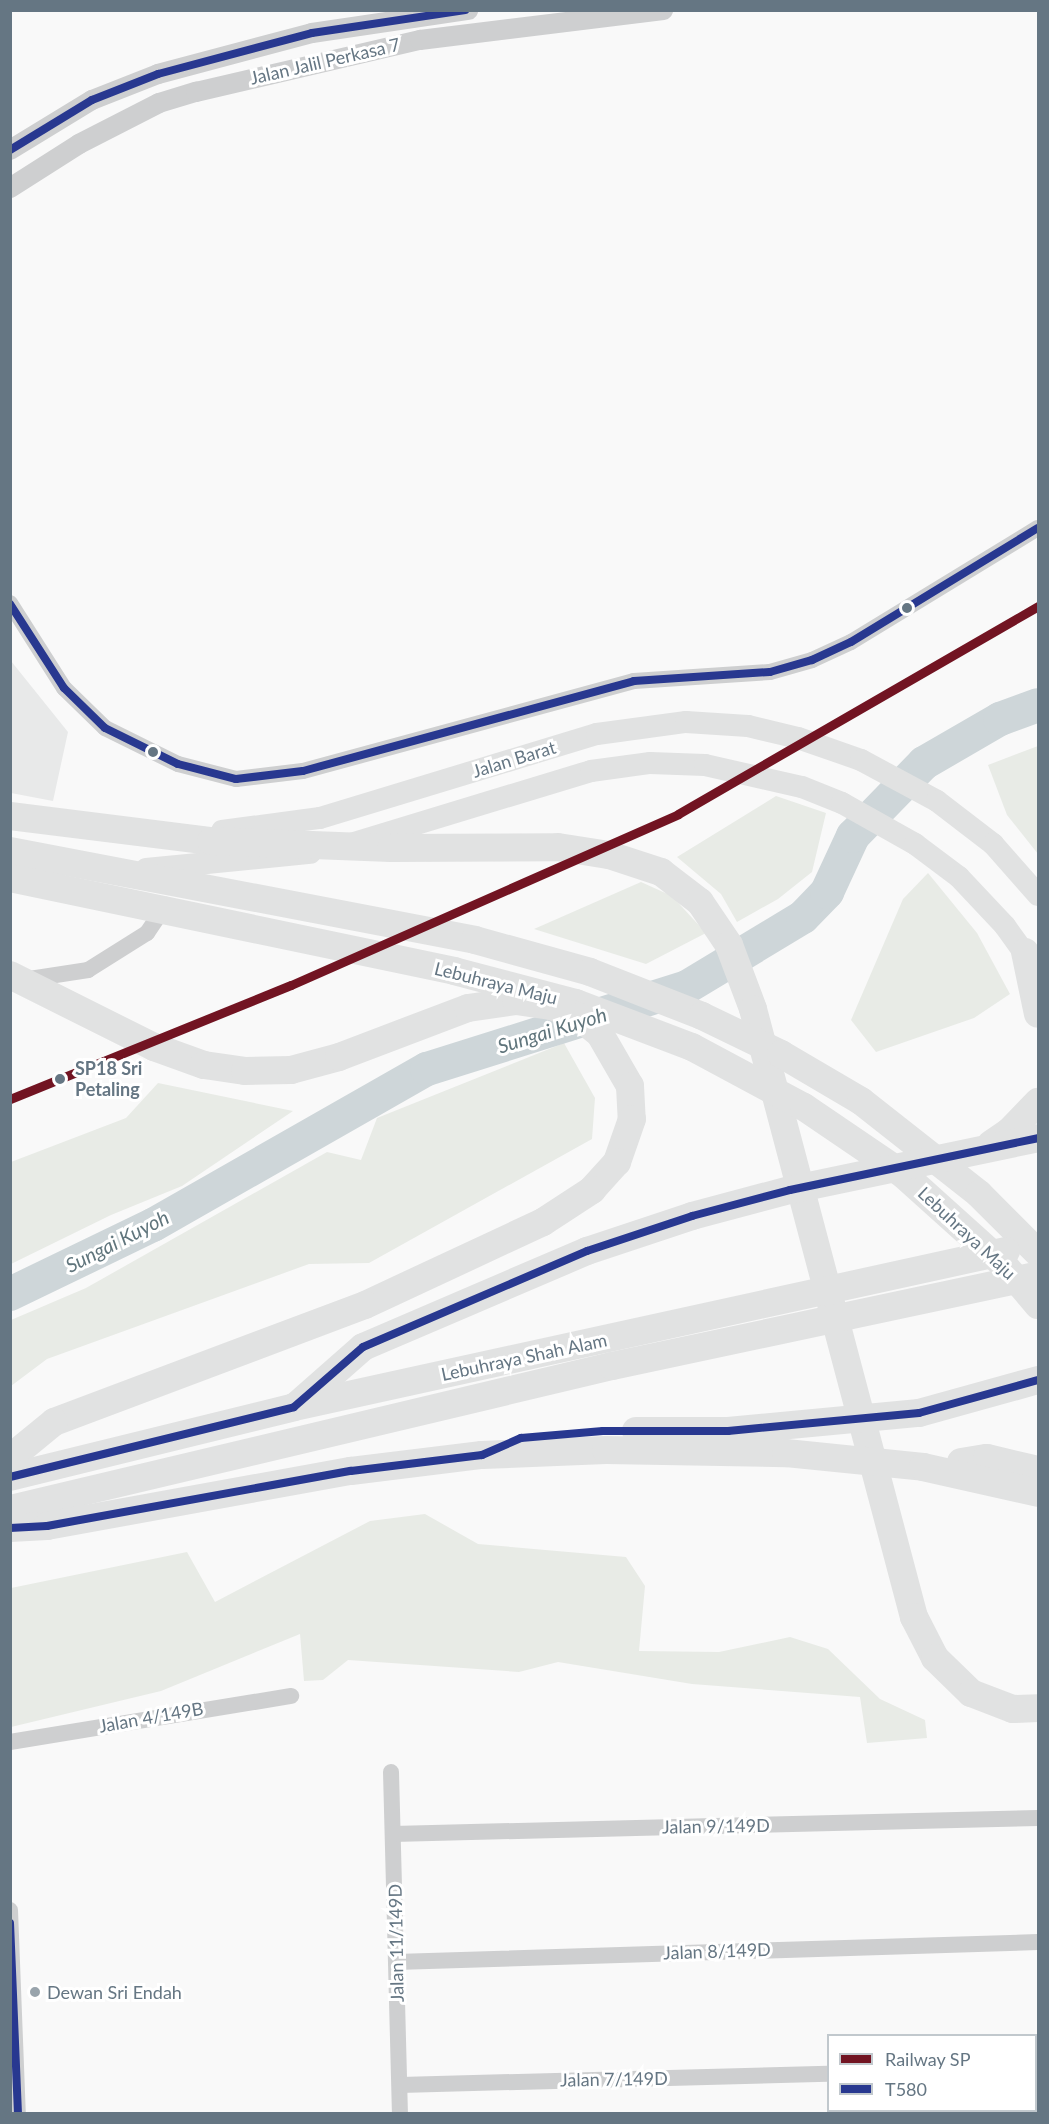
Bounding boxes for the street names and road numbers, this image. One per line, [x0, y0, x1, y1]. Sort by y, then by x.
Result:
street label: Jalan Jalil Perkasa 7 [248, 33, 402, 89]
street label: Jalan Barat [470, 736, 558, 782]
street label: Lebuhraya Maju [432, 957, 560, 1009]
street label: Lebuhraya Maju [914, 1182, 1020, 1284]
street label: Lebuhraya Shah Alam [439, 1329, 609, 1385]
street label: Jalan 4/149B [97, 1697, 205, 1737]
street label: Jalan 9/149D [662, 1814, 770, 1838]
street label: Jalan 11/149D [384, 1884, 408, 2002]
street label: Jalan 8/149D [663, 1938, 771, 1964]
street label: Jalan 7/149D [560, 2067, 668, 2091]

